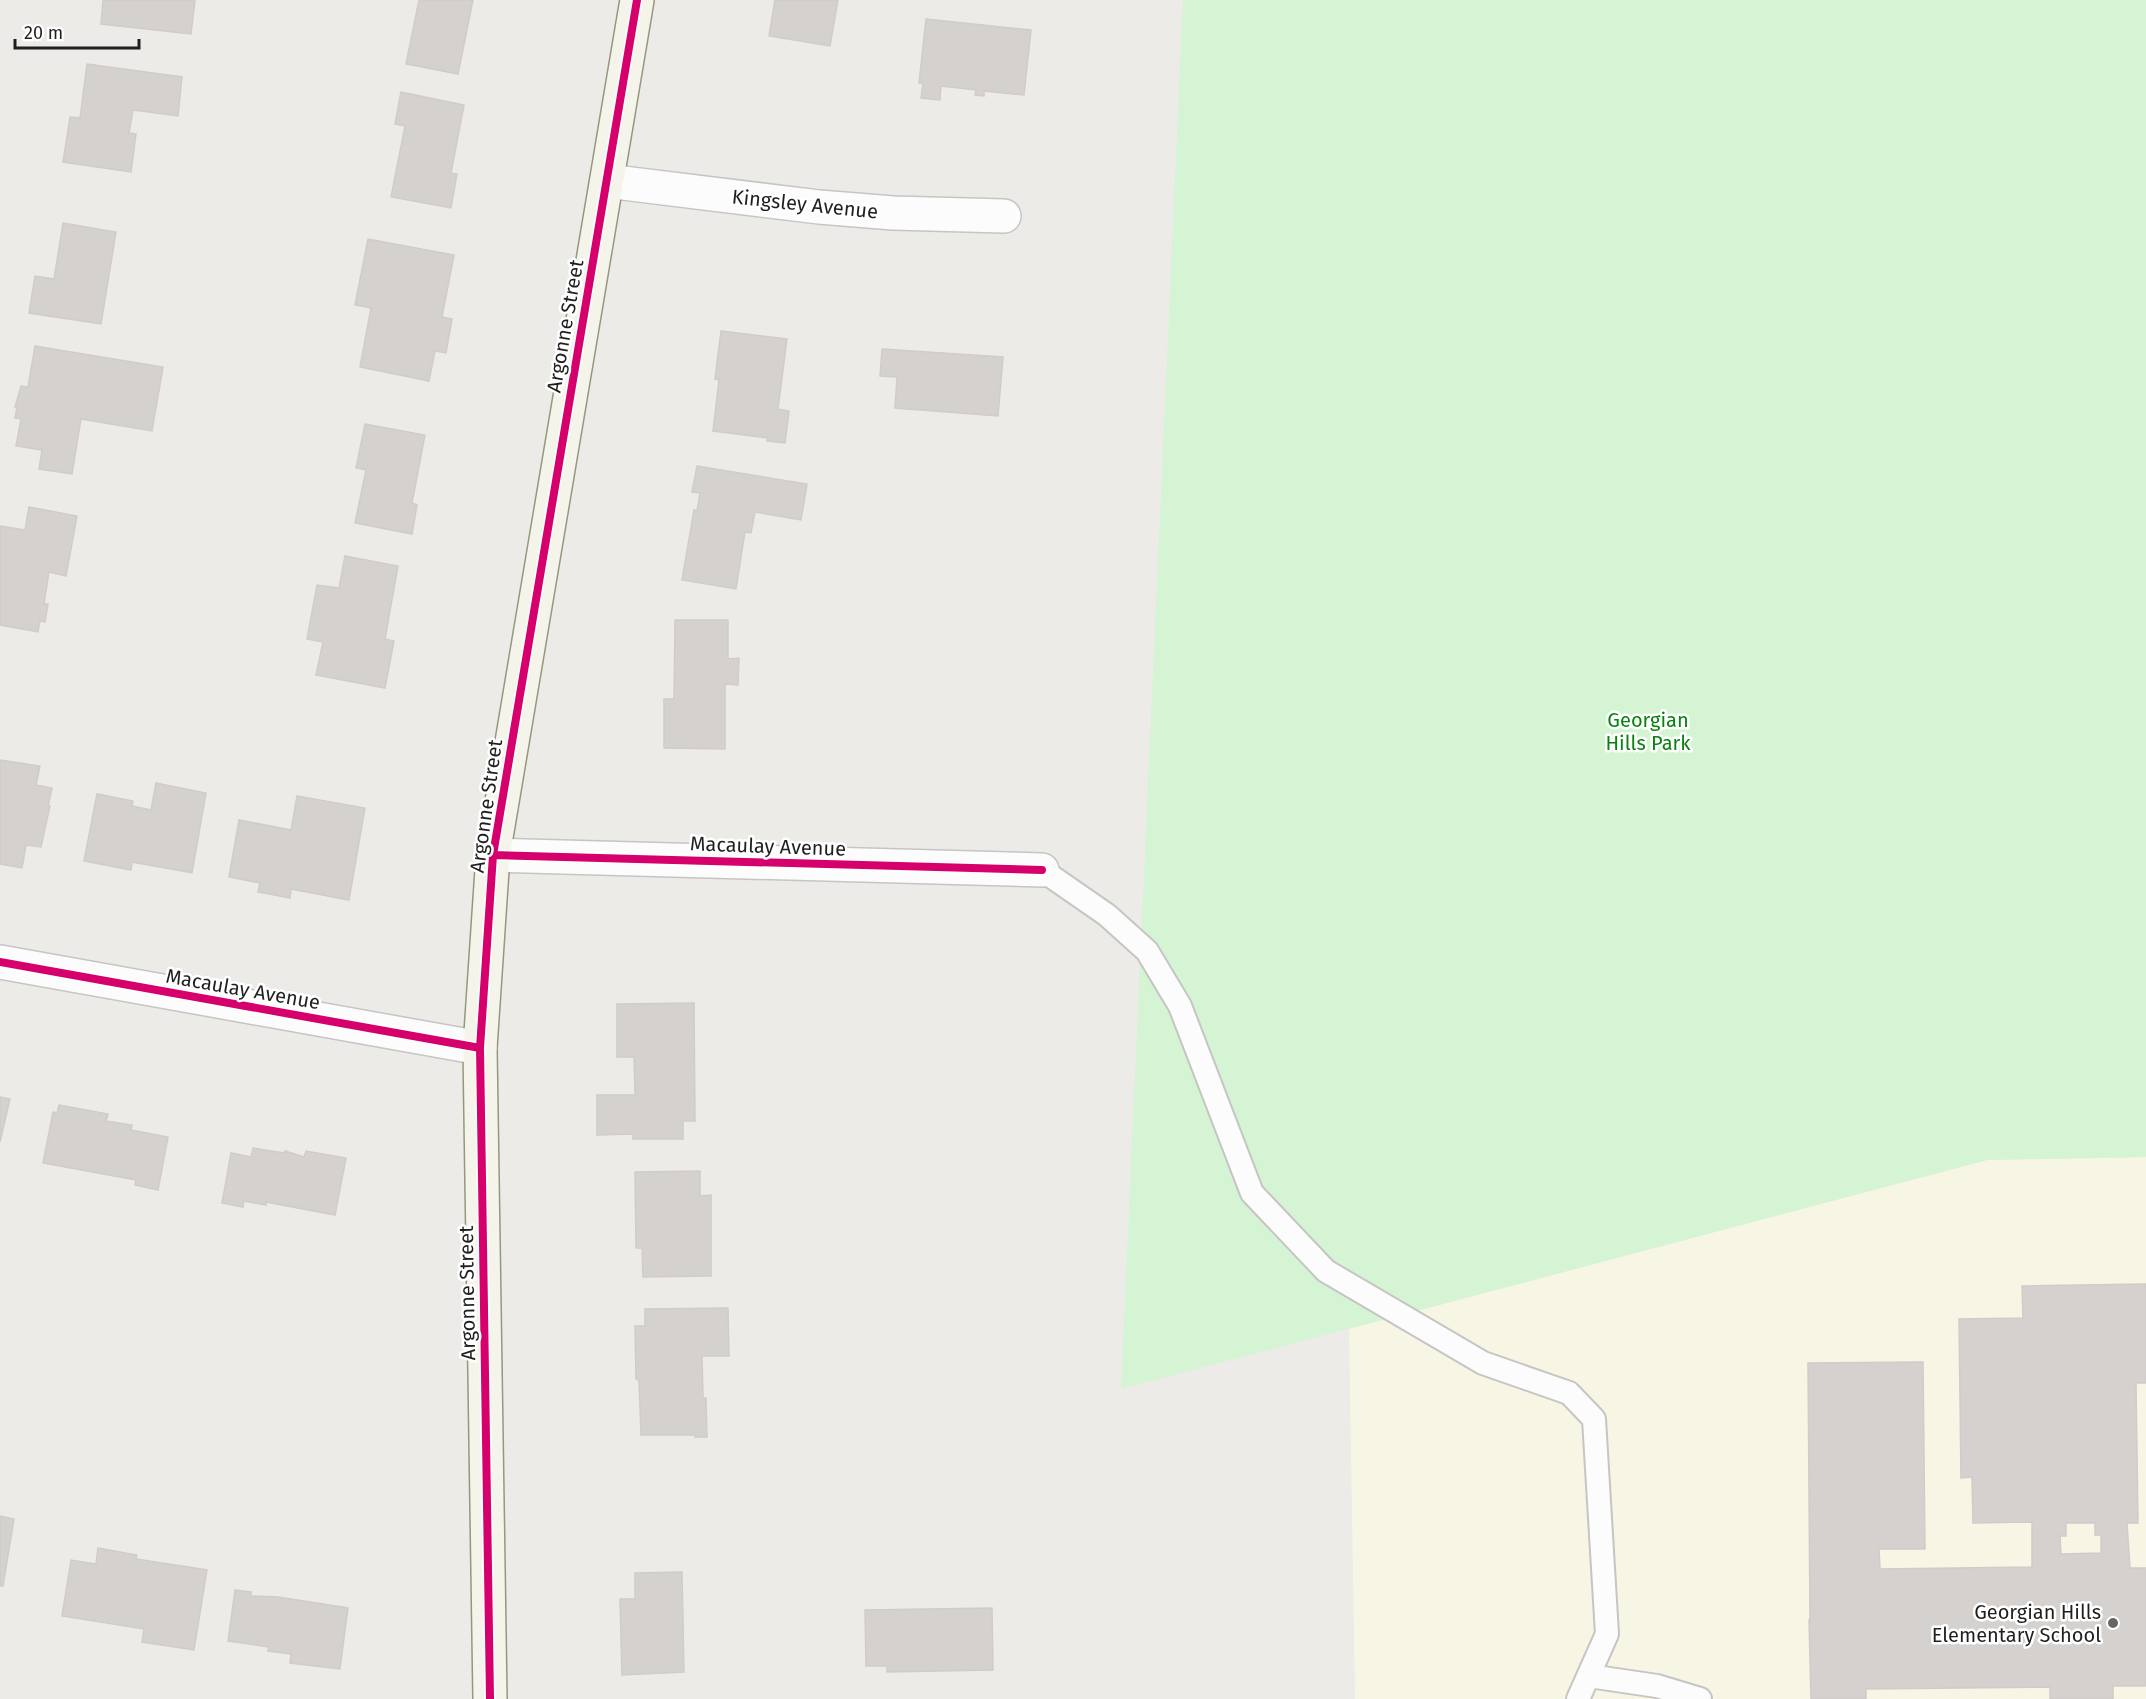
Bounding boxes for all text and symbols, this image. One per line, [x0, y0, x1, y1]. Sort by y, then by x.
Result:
scale bar [15, 12, 140, 50]
text: 20 m [24, 22, 63, 44]
street label: Kingsley Avenue [731, 184, 879, 224]
street label: Argonne Street [542, 257, 589, 394]
park label: Georgian Hills Park [1606, 708, 1691, 755]
street label: Argonne Street [465, 737, 507, 874]
street label: Macaulay Avenue [690, 831, 846, 861]
street label: Macaulay Avenue [164, 964, 322, 1014]
street label: Argonne Street [454, 1225, 480, 1360]
place label: Georgian Hills Elementary School [1932, 1600, 2101, 1647]
marker: Georgian Hills Elementary School [2106, 1616, 2120, 1630]

